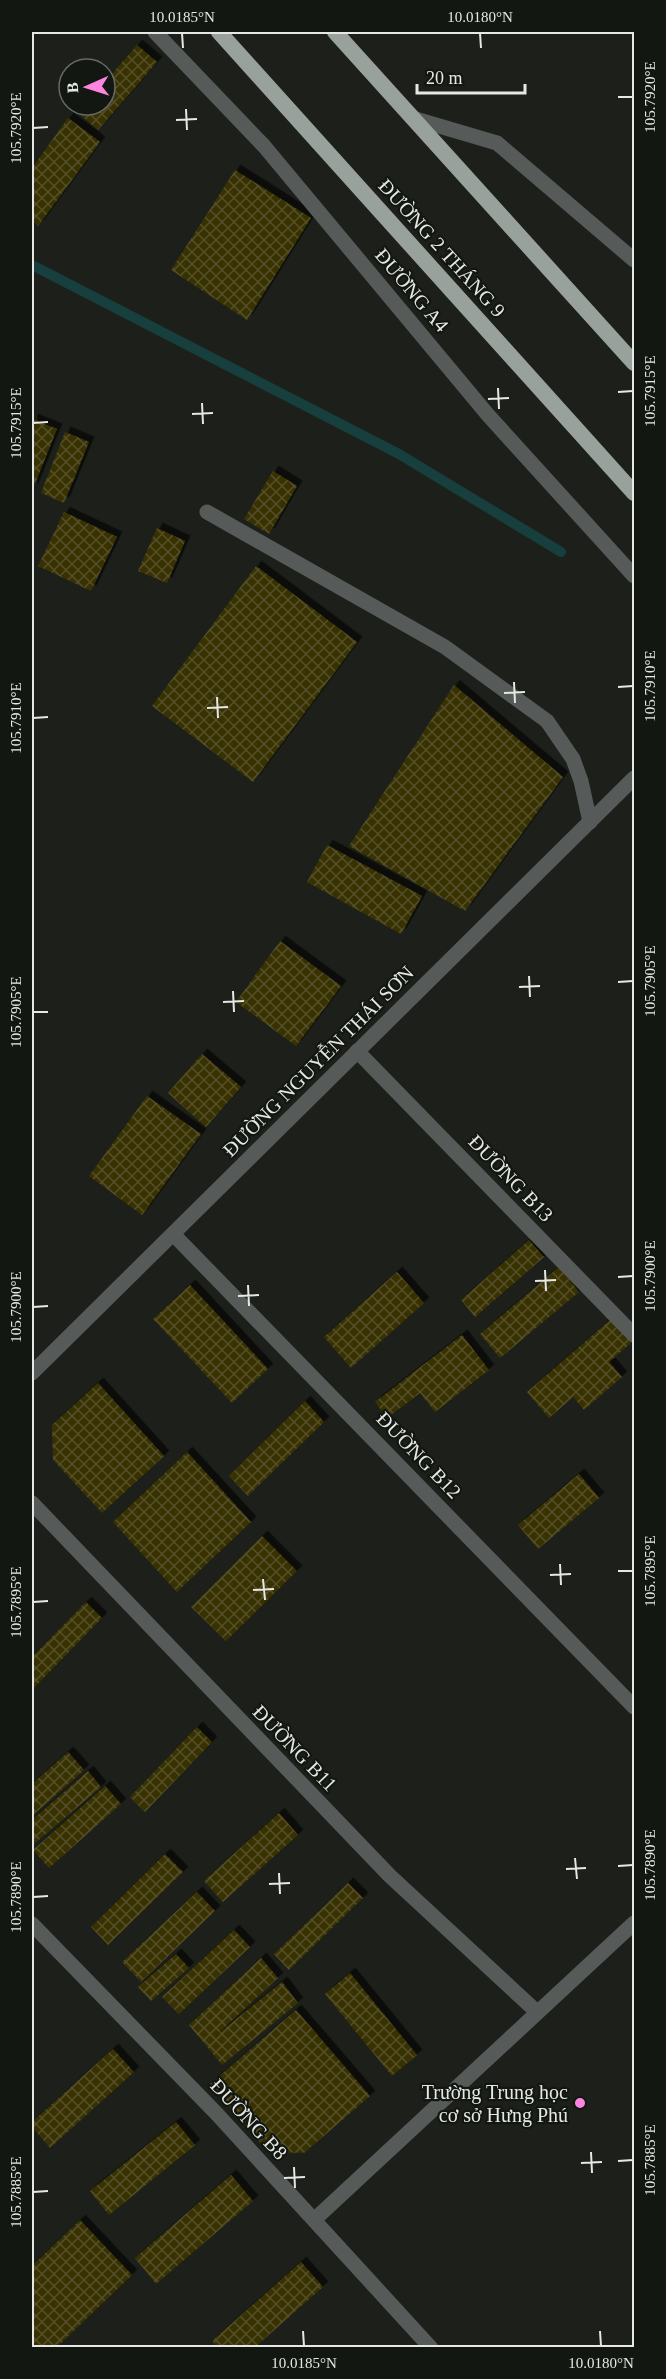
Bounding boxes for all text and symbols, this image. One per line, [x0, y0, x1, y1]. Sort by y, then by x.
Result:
text: 10.0185°N [149, 9, 215, 25]
text: 10.0180°N [447, 9, 513, 25]
north arrow [57, 57, 117, 117]
scale bar [417, 57, 525, 95]
text: 105.7920°E [642, 61, 658, 133]
text: 20 m [426, 68, 463, 88]
text: B [64, 82, 81, 94]
text: 105.7920°E [8, 92, 24, 164]
street label: ĐƯỜNG 2 THÁNG 9 [374, 174, 510, 321]
street label: ĐƯỜNG A4 [371, 243, 454, 336]
text: 105.7915°E [642, 355, 658, 427]
text: 105.7915°E [8, 387, 24, 459]
text: 105.7910°E [642, 650, 658, 722]
text: 105.7910°E [8, 682, 24, 754]
text: 105.7905°E [642, 945, 658, 1017]
street label: ĐƯỜNG NGUYỄN THÁI SƠN [218, 961, 418, 1161]
text: 105.7905°E [8, 976, 24, 1048]
street label: ĐƯỜNG B13 [464, 1130, 558, 1226]
text: 105.7900°E [642, 1240, 658, 1312]
text: 105.7900°E [8, 1271, 24, 1343]
street label: ĐƯỜNG B12 [372, 1407, 466, 1503]
text: 105.7895°E [642, 1535, 658, 1607]
text: 105.7895°E [8, 1566, 24, 1638]
street label: ĐƯỜNG B11 [249, 1700, 342, 1796]
text: 105.7890°E [642, 1829, 658, 1901]
text: 105.7890°E [8, 1861, 24, 1933]
street label: ĐƯỜNG B8 [206, 2074, 292, 2164]
place label: Trường Trung học cơ sở Hưng Phú [422, 2081, 568, 2127]
marker: Trường Trung học cơ sở Hưng Phú [573, 2096, 587, 2110]
text: 105.7885°E [642, 2124, 658, 2196]
text: 105.7885°E [8, 2156, 24, 2228]
text: 10.0185°N [271, 2355, 337, 2371]
text: 10.0180°N [568, 2355, 634, 2371]

